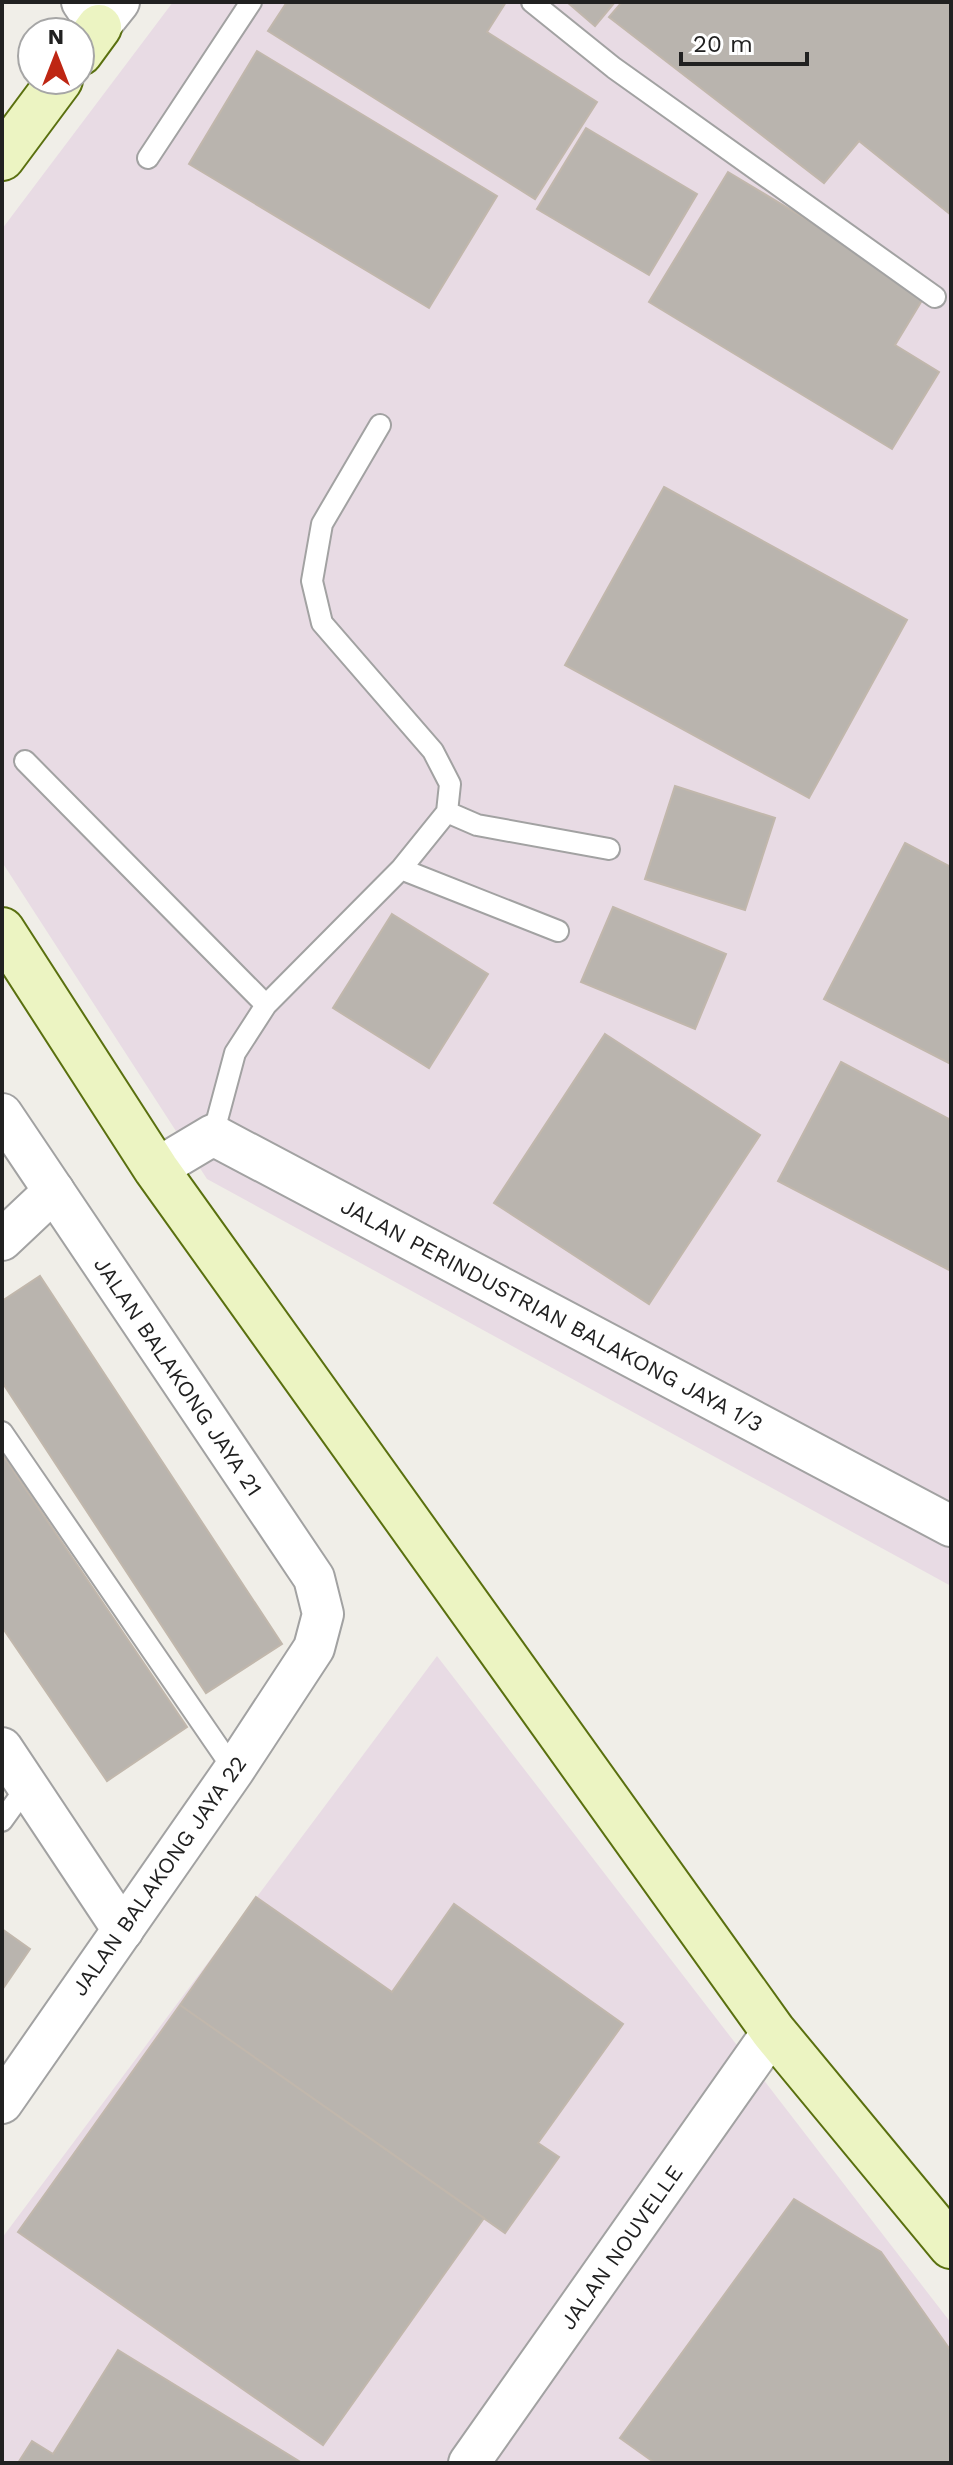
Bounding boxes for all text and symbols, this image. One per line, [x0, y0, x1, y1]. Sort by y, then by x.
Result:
north arrow [16, 16, 96, 96]
scale bar [681, 16, 807, 66]
text: N [48, 24, 64, 49]
text: 20 m [693, 30, 753, 58]
street label: JALAN PERINDUSTRIAN BALAKONG JAYA 1/3 [337, 1193, 767, 1437]
street label: JALAN BALAKONG JAYA 21 [89, 1252, 267, 1500]
street label: JALAN BALAKONG JAYA 22 [67, 1752, 251, 2000]
street label: JALAN NOUVELLE [555, 2160, 687, 2334]

